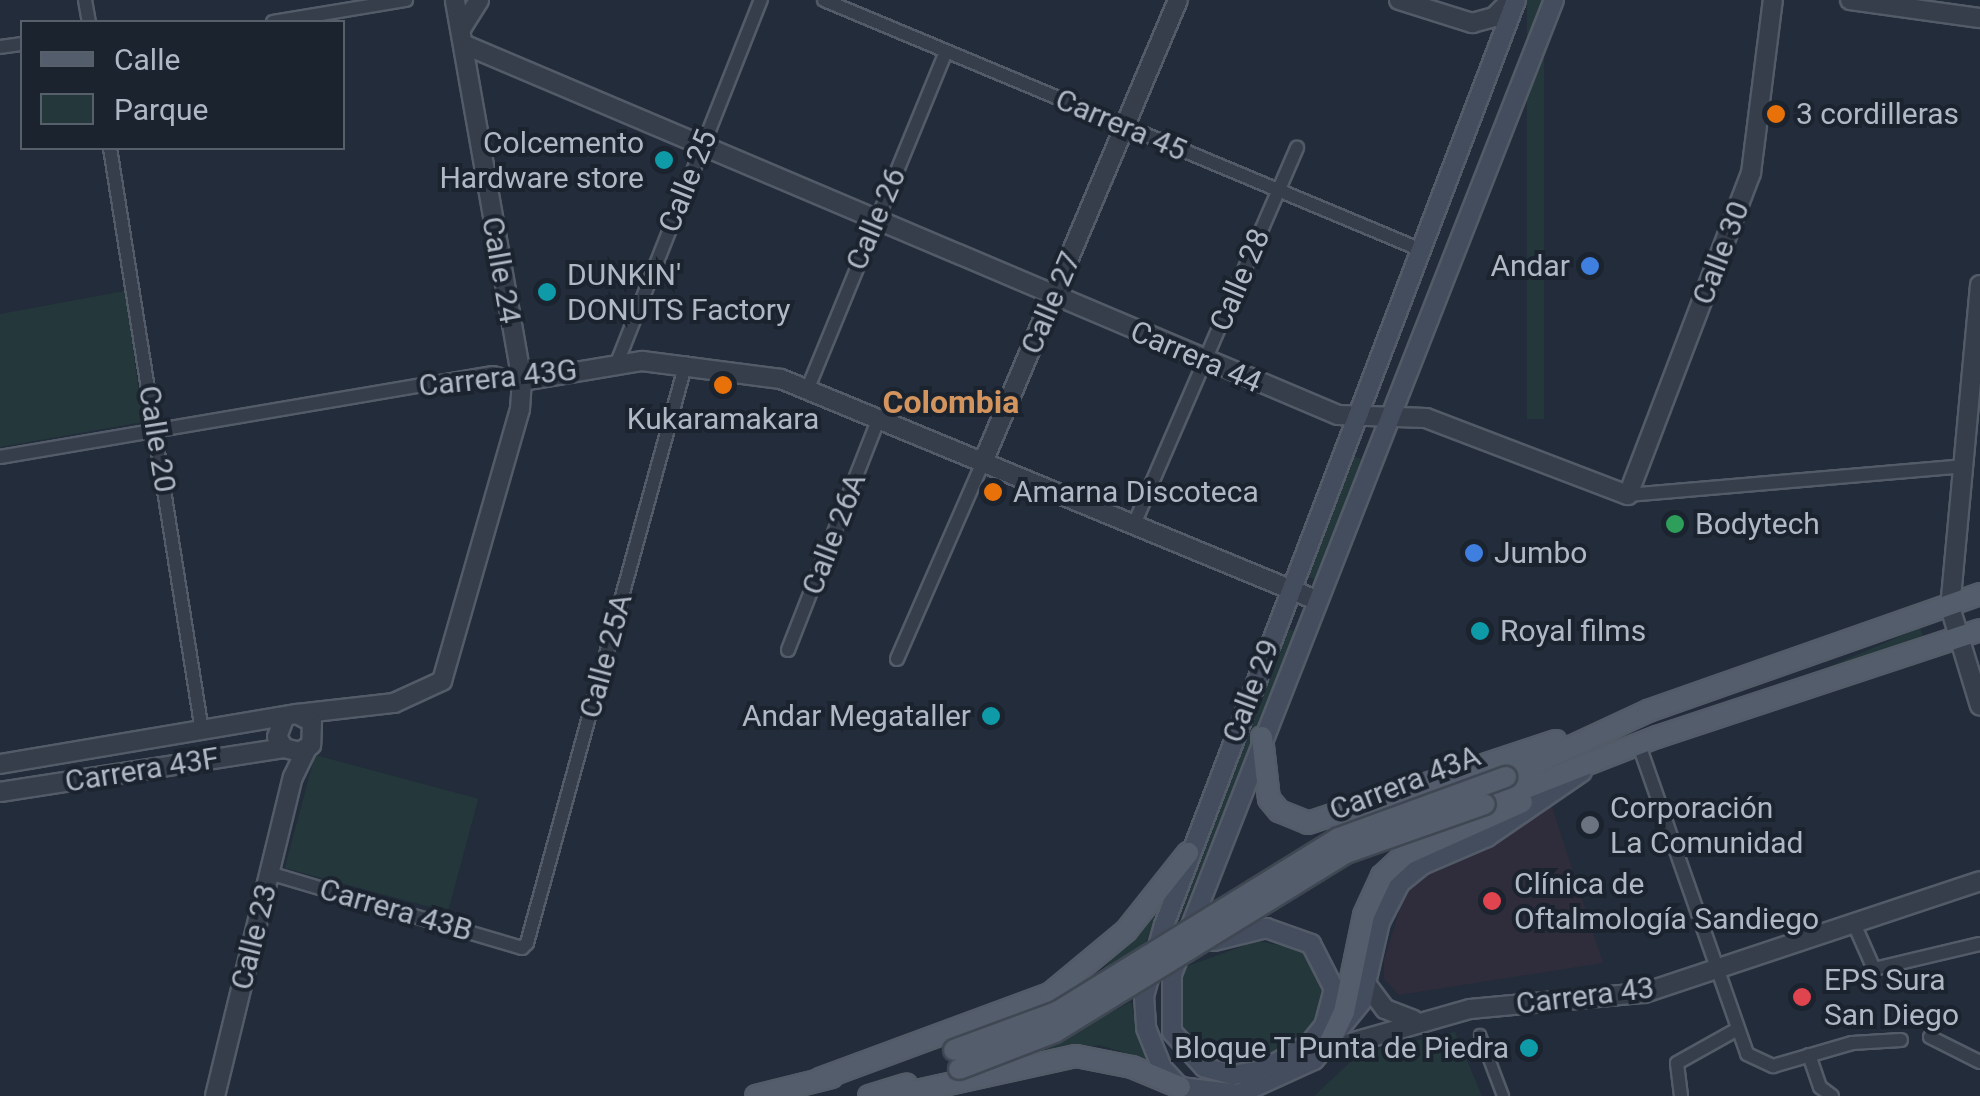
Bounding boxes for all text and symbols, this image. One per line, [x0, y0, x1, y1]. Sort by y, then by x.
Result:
legend [20, 20, 345, 150]
text: Calle [114, 42, 180, 77]
street label: Carrera 45 [1050, 81, 1192, 169]
text: Parque [114, 92, 208, 127]
place label: 3 cordilleras [1796, 96, 1959, 132]
marker: 3 cordilleras [1765, 103, 1787, 125]
street label: Calle 25 [651, 124, 725, 238]
place label: Colcemento Hardware store [439, 125, 644, 196]
marker: Colcemento Hardware store [653, 149, 675, 171]
street label: Calle 26 [838, 162, 914, 276]
street label: Calle 30 [1685, 196, 1757, 310]
street label: Calle 24 [474, 214, 528, 326]
street label: Calle 28 [1202, 223, 1278, 337]
street label: Calle 27 [1013, 246, 1089, 360]
place label: Andar [1490, 248, 1570, 284]
marker: Andar [1579, 255, 1601, 277]
place label: DUNKIN' DONUTS Factory [567, 257, 790, 328]
marker: DUNKIN' DONUTS Factory [536, 281, 558, 303]
street label: Carrera 44 [1125, 313, 1267, 401]
street label: Carrera 43G [417, 352, 579, 404]
marker: Kukaramakara [712, 374, 734, 396]
street label: Calle 20 [131, 383, 183, 495]
district label: Colombia [883, 383, 1019, 421]
place label: Kukaramakara [627, 401, 819, 437]
street label: Calle 26A [794, 468, 874, 600]
place label: Amarna Discoteca [1013, 474, 1259, 510]
marker: Amarna Discoteca [982, 481, 1004, 503]
place label: Bodytech [1695, 506, 1820, 542]
marker: Bodytech [1664, 513, 1686, 535]
place label: Jumbo [1494, 535, 1587, 571]
marker: Jumbo [1463, 542, 1485, 564]
street label: Calle 25A [572, 590, 640, 722]
place label: Royal films [1500, 613, 1646, 649]
marker: Royal films [1469, 620, 1491, 642]
street label: Calle 29 [1215, 634, 1287, 748]
place label: Andar Megataller [742, 698, 971, 734]
marker: Andar Megataller [980, 705, 1002, 727]
street label: Carrera 43A [1325, 738, 1485, 828]
street label: Carrera 43F [62, 740, 222, 800]
place label: Corporación La Comunidad [1610, 790, 1803, 860]
marker: Corporación La Comunidad [1579, 814, 1601, 836]
place label: Clínica de Oftalmología Sandiego [1514, 866, 1819, 936]
street label: Carrera 43B [315, 871, 477, 949]
street label: Calle 23 [224, 880, 284, 994]
marker: Clínica de Oftalmología Sandiego [1479, 888, 1505, 914]
place label: EPS Sura San Diego [1824, 962, 1959, 1032]
street label: Carrera 43 [1514, 970, 1656, 1022]
marker: EPS Sura San Diego [1789, 984, 1815, 1010]
place label: Bloque T Punta de Piedra [1173, 1030, 1509, 1066]
marker: Bloque T Punta de Piedra [1518, 1037, 1540, 1059]

